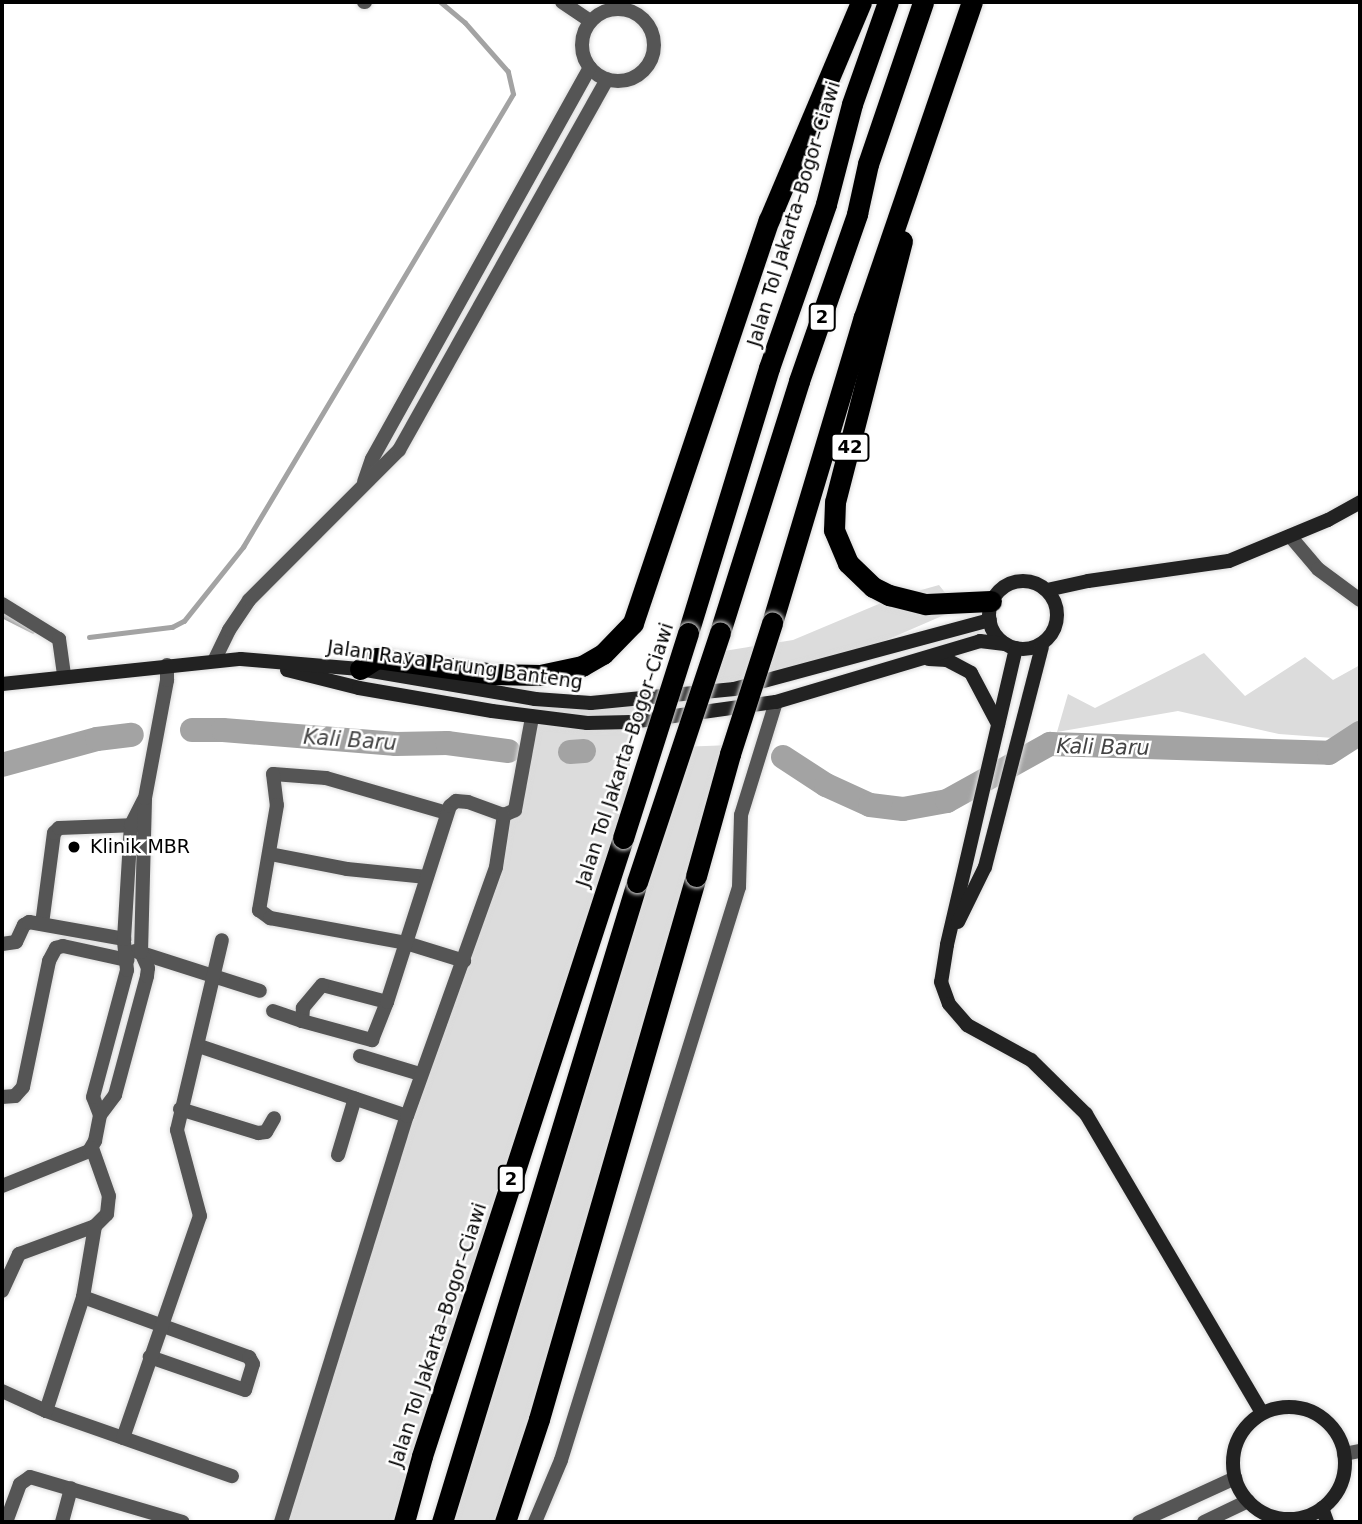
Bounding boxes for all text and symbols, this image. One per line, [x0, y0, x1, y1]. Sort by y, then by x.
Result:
street label: Jalan Tol Jakarta–Bogor–Ciawi [743, 79, 845, 349]
road number: 2 [808, 302, 836, 332]
road number: 42 [829, 432, 871, 462]
street label: Jalan Tol Jakarta–Bogor–Ciawi [571, 620, 679, 890]
street label: Jalan Raya Parung Banteng [326, 636, 584, 694]
water label: Kali Baru [303, 724, 397, 756]
water label: Kali Baru [1056, 734, 1150, 760]
place label: Klinik MBR [90, 836, 190, 858]
marker: Klinik MBR [64, 837, 84, 857]
road number: 2 [497, 1164, 525, 1194]
street label: Jalan Tol Jakarta–Bogor–Ciawi [384, 1200, 492, 1470]

